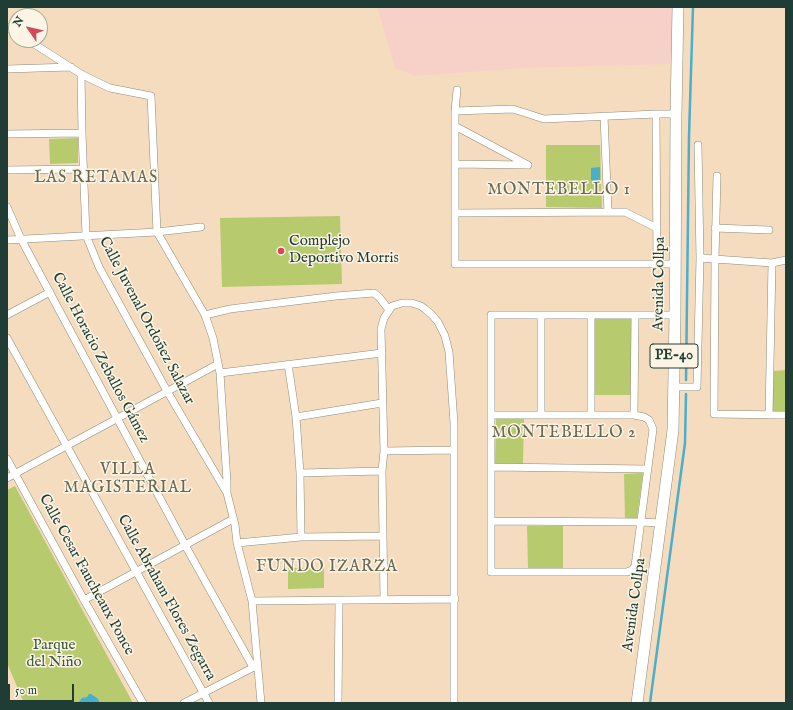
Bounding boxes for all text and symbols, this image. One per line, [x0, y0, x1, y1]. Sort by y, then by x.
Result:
north arrow [8, 8, 48, 48]
text: N [10, 14, 27, 30]
district label: LAS RETAMAS [34, 169, 158, 189]
district label: MONTEBELLO 1 [487, 181, 631, 201]
place label: Complejo Deportivo Morris [289, 233, 399, 268]
street label: Calle Juvenal Ordoñez Salazar [94, 234, 198, 408]
street label: Avenida Collpa [650, 237, 670, 331]
marker: Complejo Deportivo Morris [276, 246, 286, 256]
street label: Calle Horacio Zeballos Gámez [47, 270, 153, 446]
road number: PE-40 [650, 344, 698, 368]
district label: MONTEBELLO 2 [491, 424, 637, 444]
district label: VILLA MAGISTERIAL [64, 461, 192, 499]
street label: Calle Cesar Faucheaux Ponce [34, 491, 138, 659]
street label: Calle Abraham Flores Zegarra [113, 512, 219, 684]
street label: Avenida Collpa [620, 557, 650, 653]
district label: FUNDO IZARZA [256, 558, 398, 578]
park label: Parque del Niño [26, 637, 82, 672]
scale bar [10, 676, 76, 702]
text: 50 m [15, 683, 37, 698]

